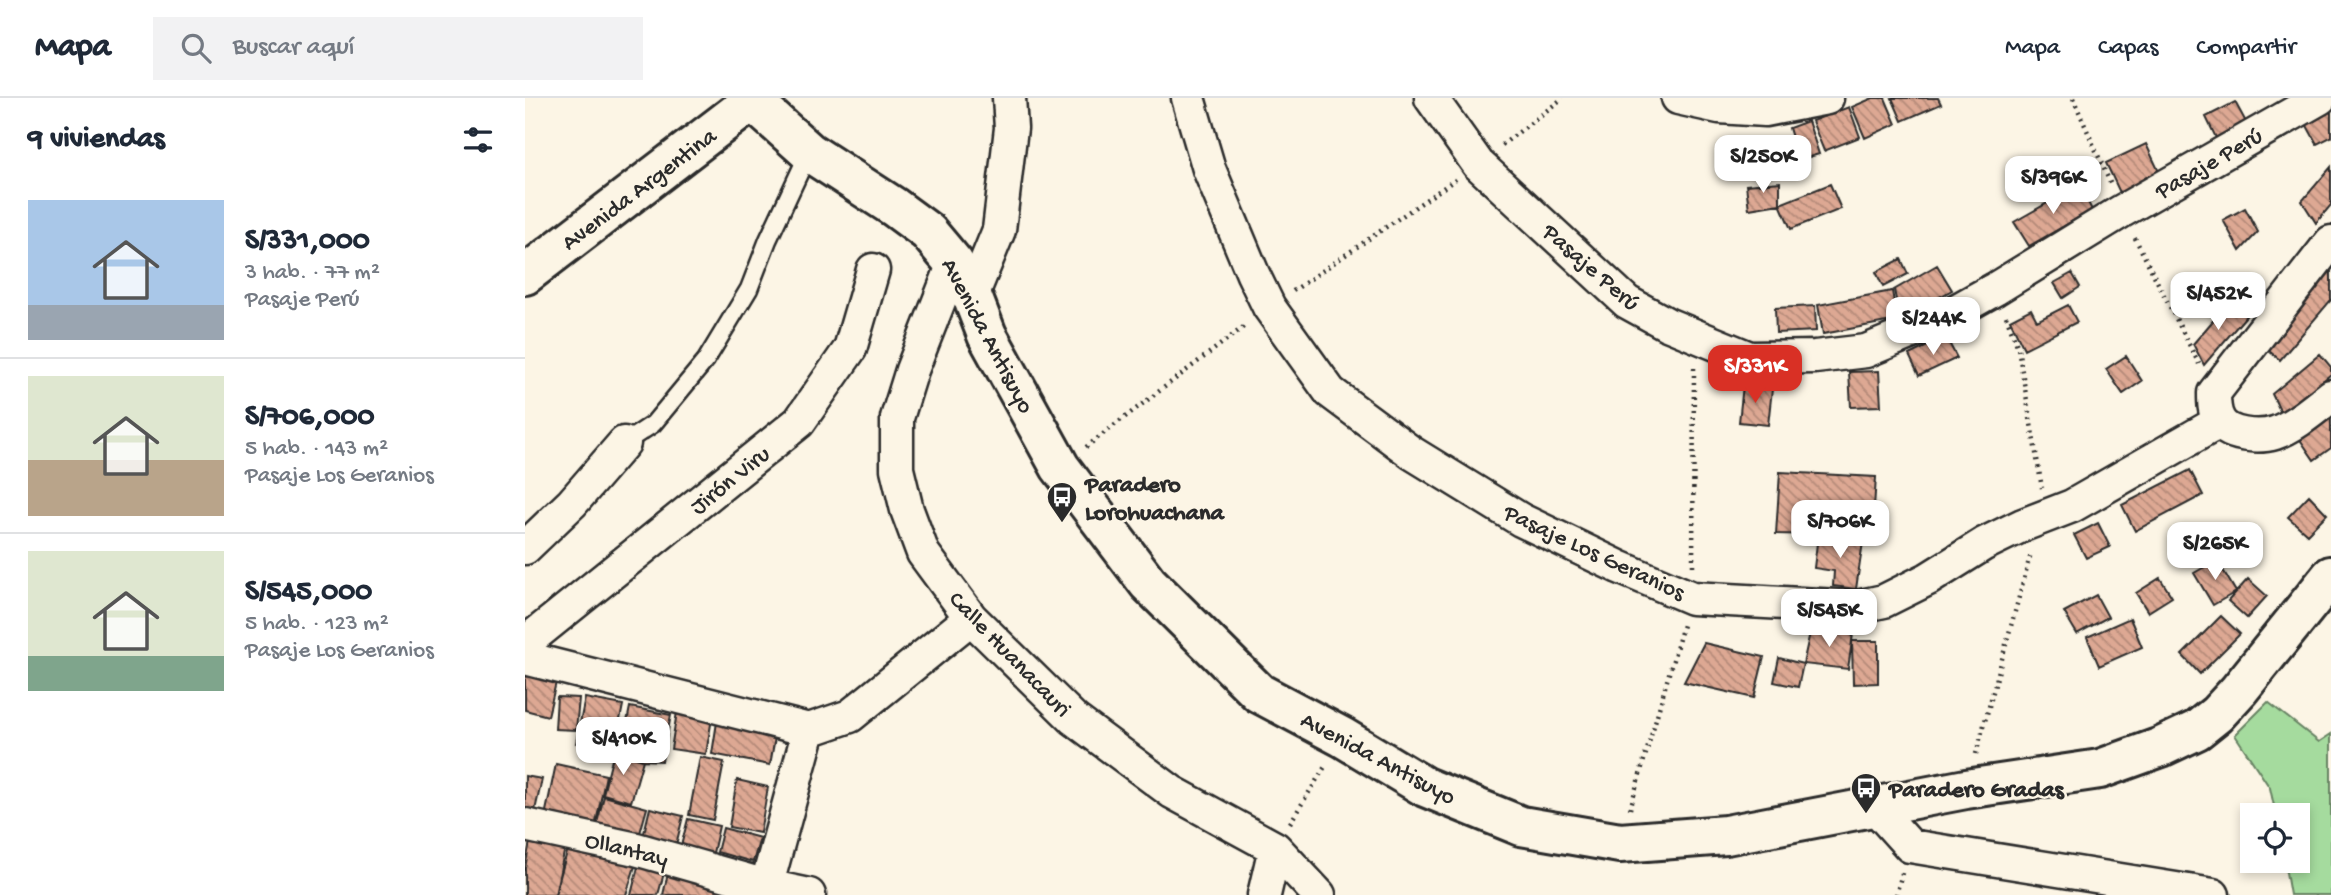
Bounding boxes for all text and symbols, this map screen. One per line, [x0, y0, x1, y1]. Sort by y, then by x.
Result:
search box [153, 17, 643, 80]
text: Mapa [35, 29, 111, 67]
icon: search [177, 29, 215, 67]
text: Buscar aquí [233, 33, 354, 64]
text: Mapa [2005, 34, 2060, 63]
text: Capas [2098, 34, 2158, 63]
text: Compartir [2196, 34, 2296, 63]
icon: filters [459, 121, 497, 159]
text: 9 viviendas [28, 123, 165, 158]
street label: Avenida Argentina [557, 123, 724, 259]
street label: Pasaje Perú [2150, 123, 2269, 208]
pin: S/250K [1706, 136, 1820, 195]
text: S/250K [1730, 144, 1796, 171]
pin: S/396K [1996, 156, 2110, 216]
text: S/396K [2021, 165, 2085, 192]
street label: Pasaje Perú [1534, 218, 1644, 319]
text: S/331,000 [245, 225, 370, 260]
icon: home [84, 228, 168, 312]
street label: Avenida Antisuyo [933, 254, 1039, 419]
text: 3 hab. · 77 m² [245, 260, 380, 287]
pin: S/452K [2161, 272, 2275, 332]
text: S/452K [2186, 281, 2250, 308]
text: Pasaje Perú [245, 287, 359, 314]
pin: S/244K [1876, 298, 1990, 357]
text: S/244K [1902, 306, 1964, 333]
pin: S/331K [1698, 345, 1812, 405]
text: S/331K [1724, 354, 1786, 381]
text: S/706,000 [245, 401, 375, 436]
icon: home [84, 404, 168, 488]
text: 5 hab. · 143 m² [245, 436, 388, 463]
street label: Jirón Viru [685, 441, 777, 523]
text: Pasaje Los Geranios [245, 463, 434, 490]
place label: Paradero Lorohuachana [1083, 472, 1225, 529]
bus stop icon: Paradero Lorohuachana [1045, 480, 1079, 524]
street label: Pasaje Los Geranios [1497, 499, 1690, 609]
pin: S/706K [1783, 500, 1897, 560]
text: S/706K [1807, 509, 1873, 536]
pin: S/265K [2158, 522, 2272, 582]
text: S/265K [2183, 531, 2247, 558]
text: S/545,000 [245, 576, 372, 611]
icon: home [84, 579, 168, 663]
street label: Calle Huanacauri [941, 586, 1076, 725]
pin: S/545K [1772, 589, 1886, 649]
text: S/545K [1797, 598, 1861, 625]
text: 5 hab. · 123 m² [245, 611, 389, 638]
text: Pasaje Los Geranios [245, 638, 434, 665]
street label: Avenida Antisuyo [1295, 707, 1460, 813]
pin: S/410K [566, 718, 680, 777]
text: S/410K [592, 726, 654, 753]
bus stop icon: Paradero Gradas [1849, 771, 1883, 815]
place label: Paradero Gradas [1887, 777, 2065, 806]
map controls [2240, 803, 2310, 873]
button: locate [2240, 803, 2310, 873]
street label: Ollantay [582, 827, 671, 876]

